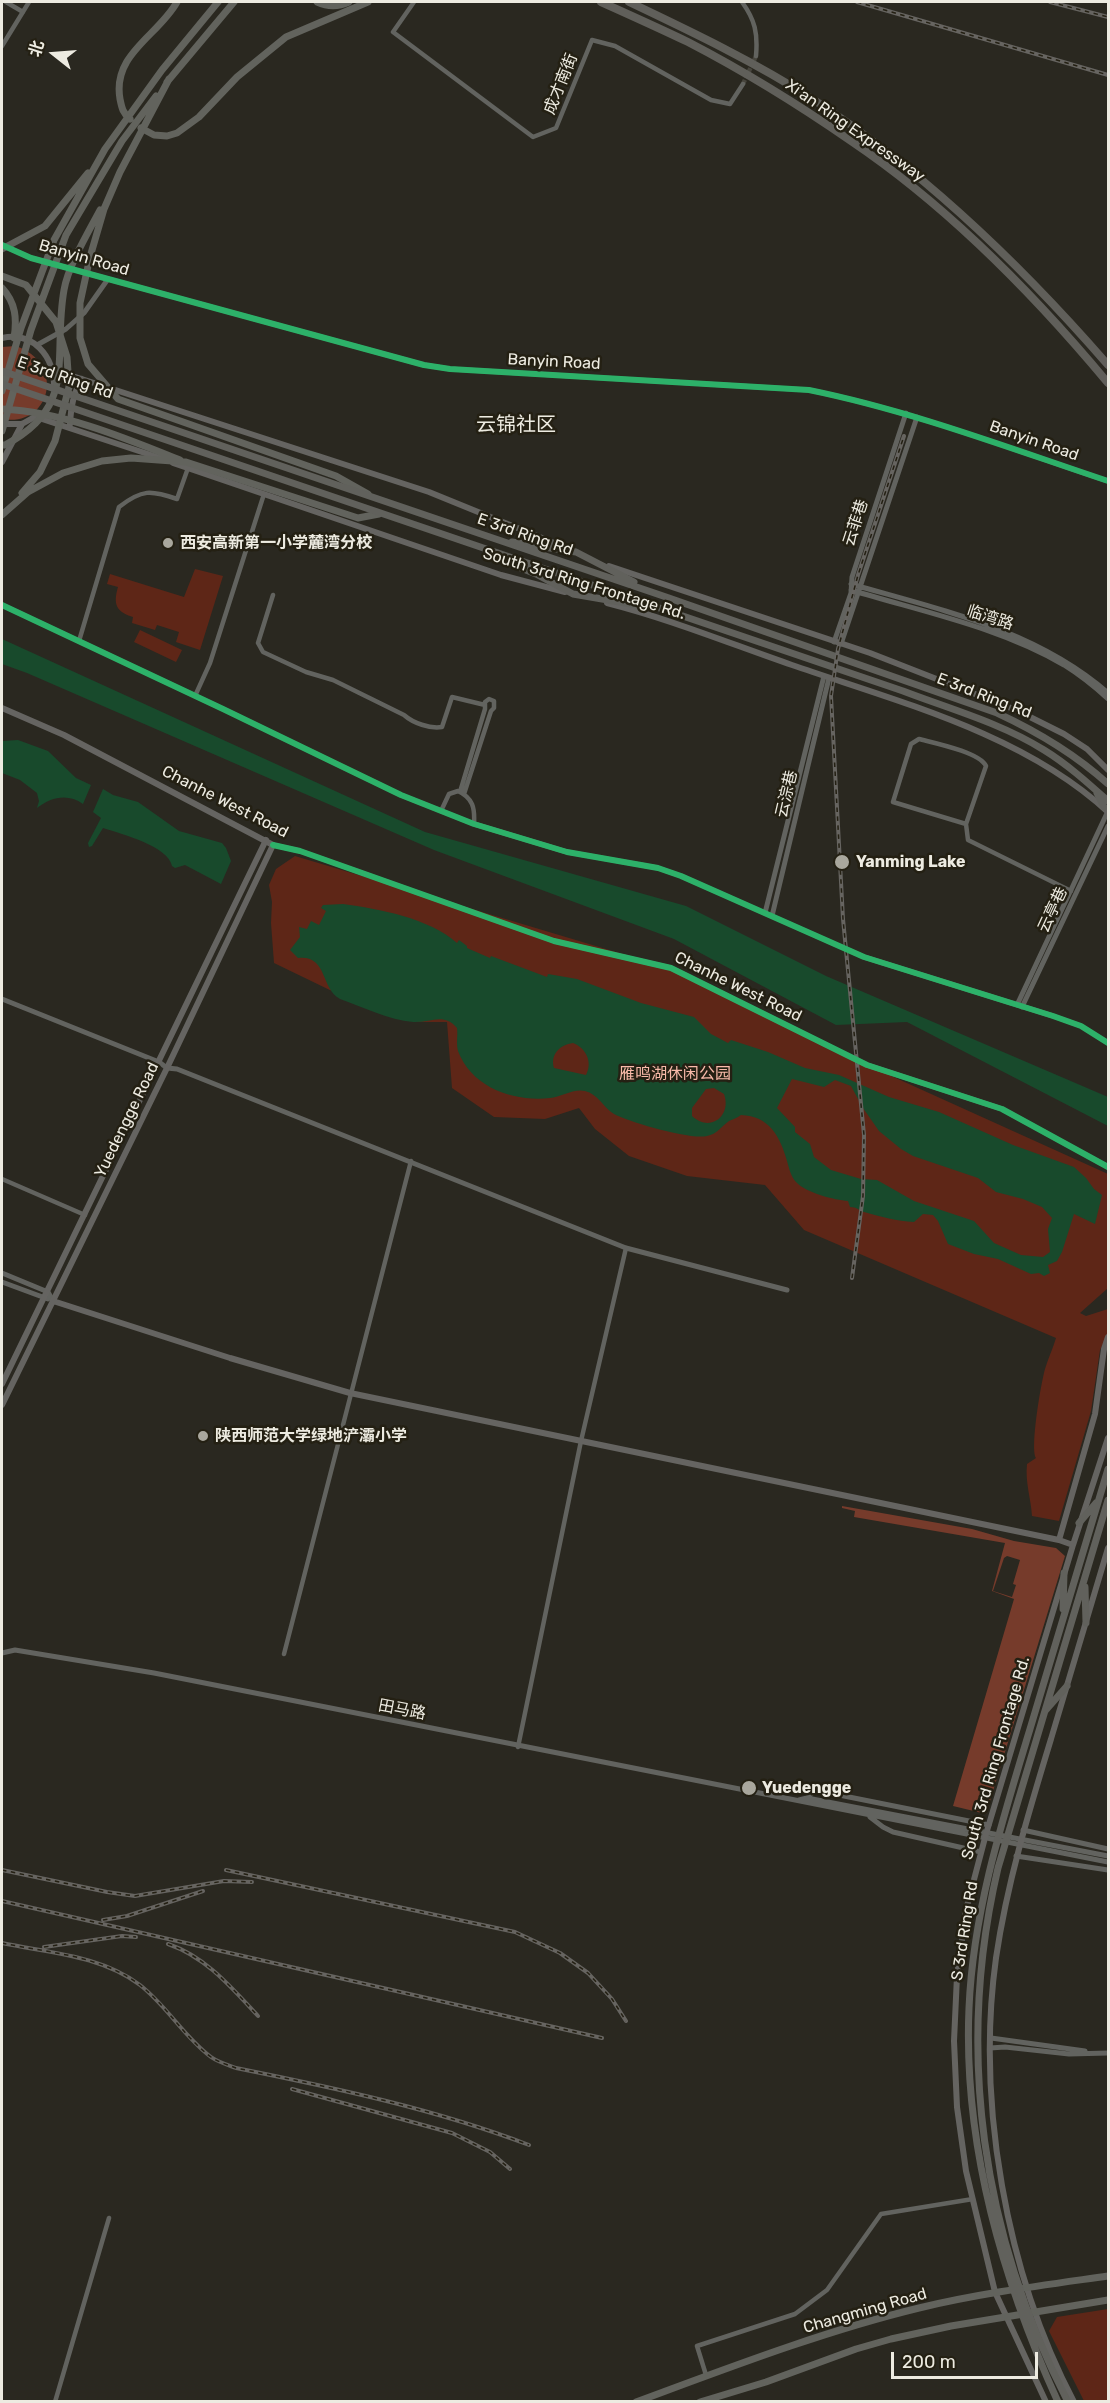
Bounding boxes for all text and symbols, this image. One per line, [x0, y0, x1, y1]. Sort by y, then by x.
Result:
north arrow [24, 24, 84, 84]
text: 北 [25, 38, 48, 59]
street label: 成才南街 [540, 51, 582, 117]
street label: Xi'an Ring Expressway [782, 76, 928, 186]
street label: Banyin Road [37, 236, 131, 280]
street label: Banyin Road [507, 350, 601, 374]
street label: E 3rd Ring Rd [15, 353, 115, 403]
district label: 云锦社区 [476, 413, 556, 437]
street label: Banyin Road [987, 417, 1081, 465]
street label: 云菲巷 [839, 497, 873, 549]
street label: E 3rd Ring Rd [475, 510, 575, 560]
place label: 西安高新第一小学麓湾分校 [180, 533, 372, 553]
marker: 西安高新第一小学麓湾分校 [161, 536, 175, 550]
street label: South 3rd Ring Frontage Rd. [481, 544, 687, 624]
street label: 临湾路 [964, 601, 1016, 635]
street label: E 3rd Ring Rd [934, 669, 1034, 723]
street label: Chanhe West Road [159, 762, 291, 842]
street label: 云淙巷 [772, 768, 802, 820]
place label: Yanming Lake [856, 852, 966, 872]
marker: Yanming Lake [833, 853, 851, 871]
street label: 云亭巷 [1034, 884, 1072, 936]
street label: Chanhe West Road [671, 948, 805, 1026]
street label: Yuedengge Road [91, 1059, 163, 1181]
park label: 雁鸣湖休闲公园 [619, 1064, 731, 1084]
place label: 陕西师范大学绿地浐灞小学 [215, 1426, 407, 1446]
marker: 陕西师范大学绿地浐灞小学 [196, 1429, 210, 1443]
street label: South 3rd Ring Frontage Rd. [958, 1654, 1034, 1862]
street label: 田马路 [377, 1696, 427, 1724]
place label: Yuedengge [762, 1778, 851, 1798]
marker: Yuedengge [740, 1779, 758, 1797]
street label: S 3rd Ring Rd [948, 1880, 982, 1982]
street label: Changming Road [801, 2284, 929, 2338]
scale bar [894, 2340, 1041, 2378]
text: 200 m [902, 2351, 956, 2373]

